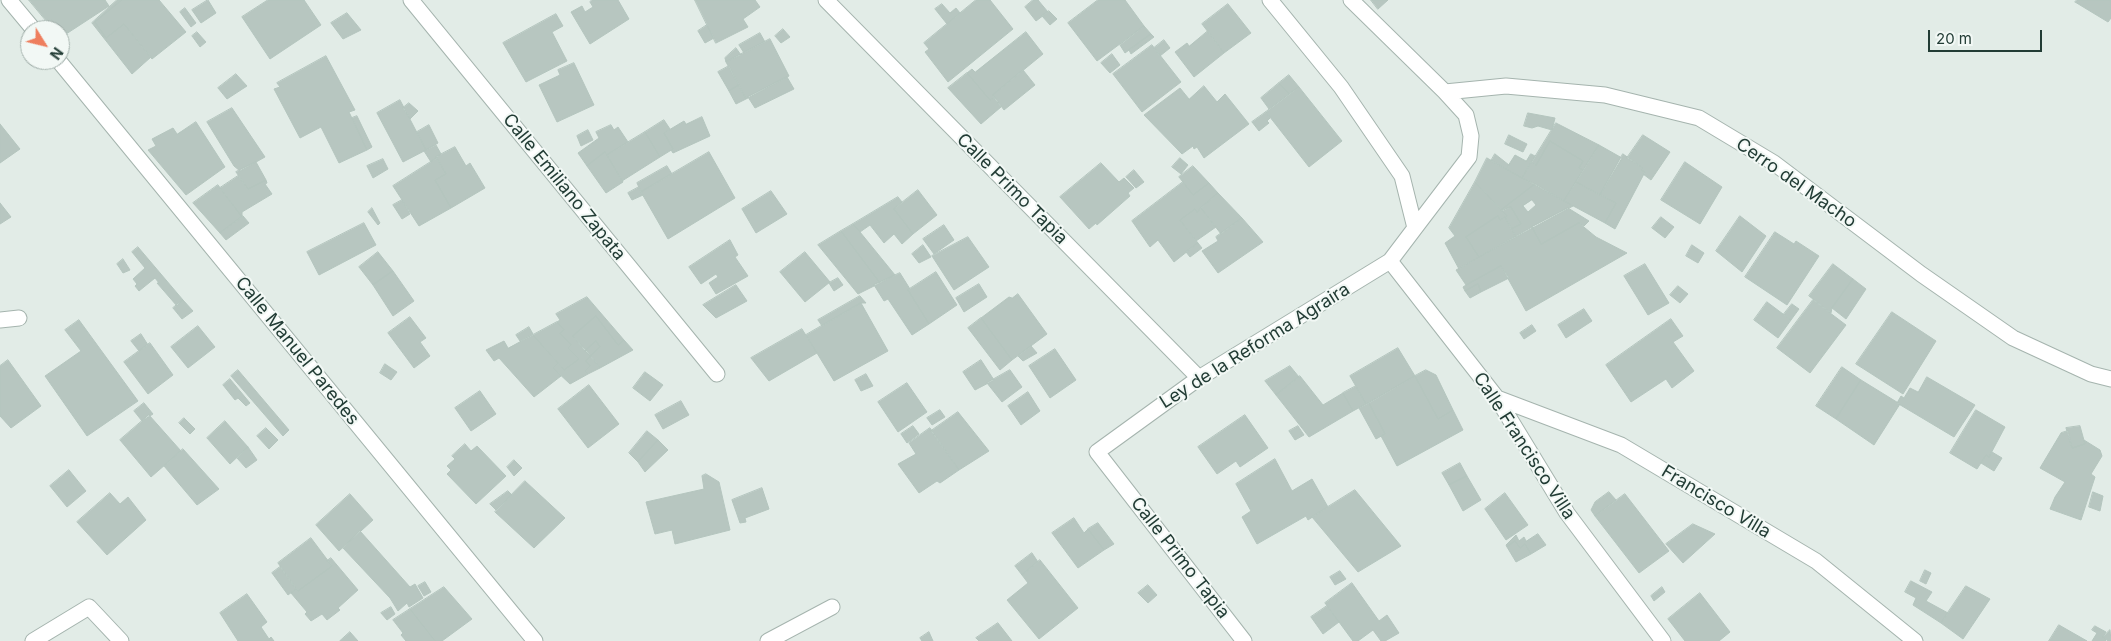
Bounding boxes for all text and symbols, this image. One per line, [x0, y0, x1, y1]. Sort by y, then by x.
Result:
north arrow [20, 20, 70, 70]
scale bar [1931, 20, 2045, 52]
text: 20 m [1936, 29, 1972, 48]
text: N [47, 44, 67, 63]
street label: Calle Emiliano Zapata [498, 109, 630, 265]
street label: Calle Primo Tapia [952, 129, 1072, 249]
street label: Cerro del Macho [1732, 133, 1860, 233]
street label: Calle Manuel Paredes [230, 272, 364, 430]
street label: Ley de la Reforma Agraira [1156, 279, 1354, 413]
street label: Calle Francisco Villa [1468, 368, 1580, 524]
street label: Francisco Villa [1658, 461, 1774, 543]
street label: Calle Primo Tapia [1126, 493, 1234, 623]

